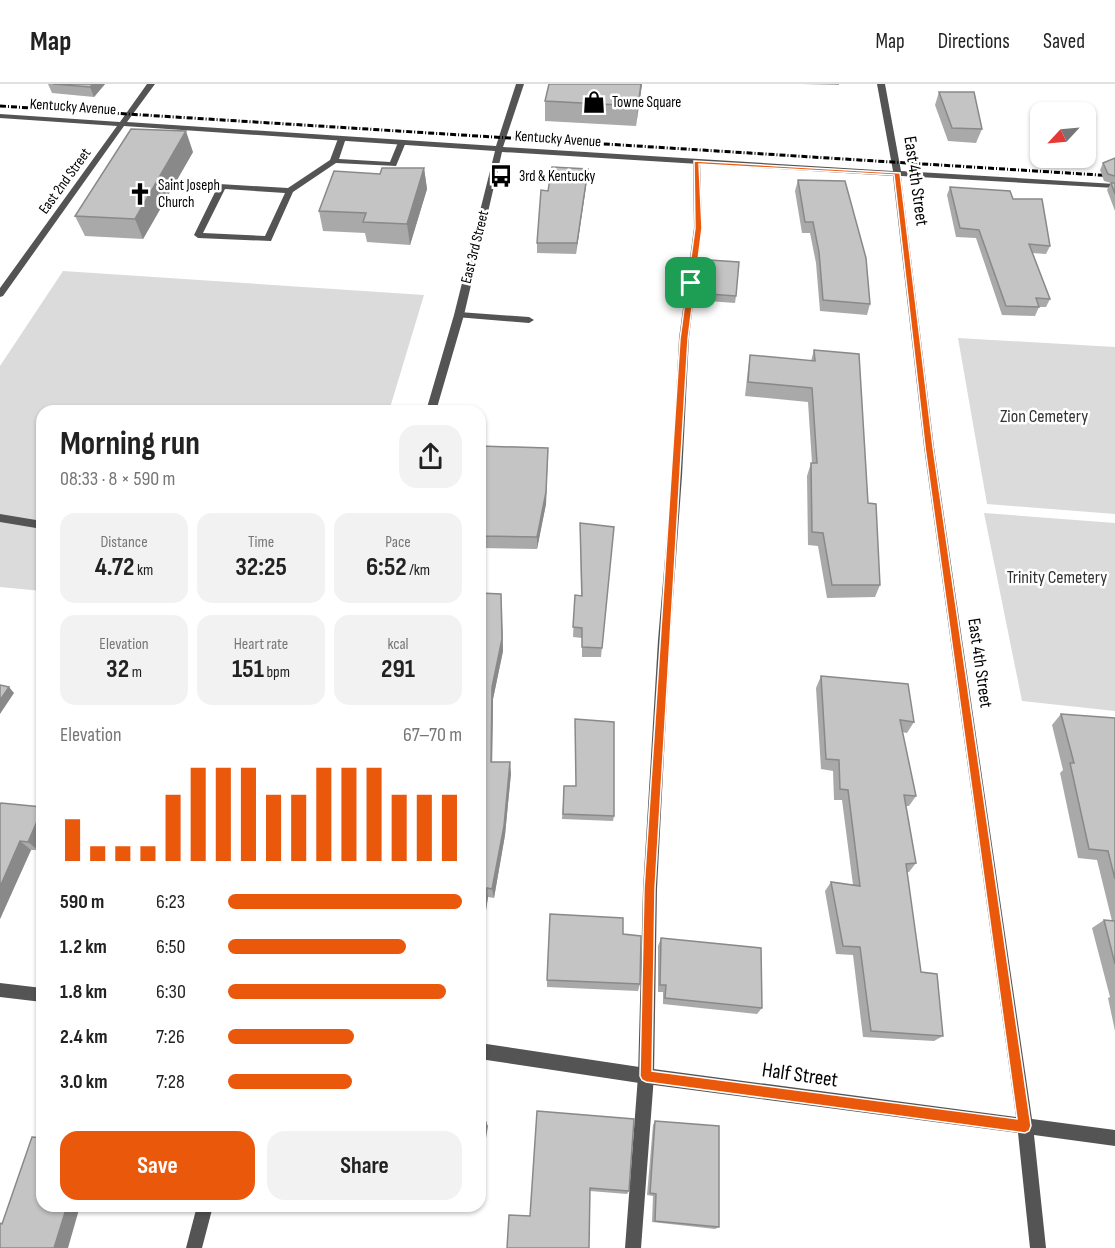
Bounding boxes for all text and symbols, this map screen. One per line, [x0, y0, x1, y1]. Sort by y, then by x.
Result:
text: Map [30, 25, 71, 58]
text: Map [875, 29, 905, 54]
text: Directions [938, 29, 1010, 54]
text: Saved [1043, 29, 1085, 54]
shop icon: Towne Square [581, 89, 607, 115]
place label: Towne Square [612, 93, 681, 112]
street label: Kentucky Avenue [29, 95, 117, 119]
north arrow [1030, 102, 1096, 168]
map controls [1030, 102, 1096, 168]
street label: Kentucky Avenue [514, 127, 602, 151]
street label: East 4th Street [899, 135, 933, 228]
street label: East 2nd Street [35, 144, 96, 218]
bus stop icon: 3rd & Kentucky [488, 163, 514, 189]
place label: 3rd & Kentucky [519, 167, 596, 186]
place label: Saint Joseph Church [158, 176, 220, 212]
church icon: Saint Joseph Church [127, 181, 153, 207]
street label: East 3rd Street [457, 208, 493, 286]
pin [665, 257, 716, 308]
icon: arrive [674, 266, 707, 299]
park label: Zion Cemetery [1000, 406, 1088, 427]
text: Morning run [60, 424, 200, 464]
button: share [399, 425, 462, 488]
text: 08:33 · 8 × 590 m [60, 467, 175, 491]
text: Distance [100, 533, 148, 552]
text: Time [248, 533, 274, 552]
text: Pace [385, 533, 411, 552]
text: 4.72 [95, 552, 134, 583]
text: 32:25 [235, 552, 287, 583]
text: 6:52 [366, 552, 407, 583]
text: km [134, 561, 153, 580]
text: /km [407, 561, 430, 580]
park label: Trinity Cemetery [1007, 567, 1107, 588]
street label: East 4th Street [963, 617, 997, 710]
text: Elevation [99, 635, 149, 654]
text: Heart rate [234, 635, 288, 654]
text: kcal [387, 635, 409, 654]
text: 32 [106, 654, 129, 685]
text: 151 [232, 654, 264, 685]
text: 291 [381, 654, 415, 685]
text: m [129, 663, 142, 682]
text: bpm [264, 663, 290, 682]
text: Elevation [60, 723, 122, 747]
text: 67–70 m [403, 723, 462, 747]
text: 590 m [60, 890, 104, 914]
text: 6:23 [156, 890, 185, 914]
text: 1.2 km [60, 935, 107, 959]
text: 6:50 [156, 935, 185, 959]
text: 1.8 km [60, 980, 107, 1004]
text: 6:30 [156, 980, 186, 1004]
text: 2.4 km [60, 1025, 108, 1049]
text: 7:26 [156, 1025, 185, 1049]
street label: Half Street [760, 1057, 840, 1093]
text: 3.0 km [60, 1070, 107, 1094]
text: 7:28 [156, 1070, 185, 1094]
button: Save [60, 1131, 255, 1200]
button: Share [267, 1131, 462, 1200]

